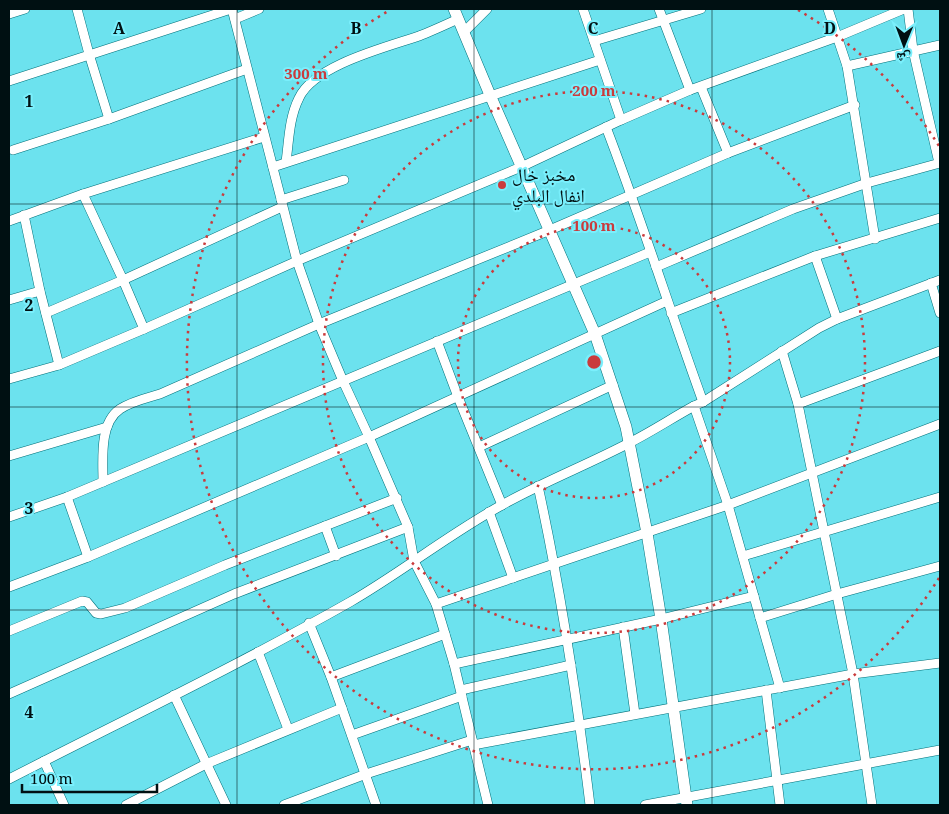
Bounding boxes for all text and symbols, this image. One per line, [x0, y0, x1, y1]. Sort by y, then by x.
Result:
text: A [113, 17, 126, 44]
text: B [350, 17, 362, 44]
text: C [588, 17, 599, 44]
text: D [824, 17, 836, 44]
north arrow [879, 20, 929, 70]
text: ش [896, 44, 911, 68]
text: 300 m [284, 63, 328, 89]
text: 200 m [572, 80, 616, 106]
text: 1 [25, 90, 34, 117]
place label: مخبز خال انفال البلدي [512, 162, 585, 213]
marker: مخبز خال انفال البلدي [496, 179, 508, 191]
text: 100 m [572, 215, 616, 241]
text: 2 [25, 294, 34, 321]
centre of rings [585, 353, 603, 371]
text: 3 [25, 497, 34, 524]
text: 4 [25, 701, 34, 728]
scale bar [22, 762, 158, 794]
text: 100 m [30, 768, 73, 794]

